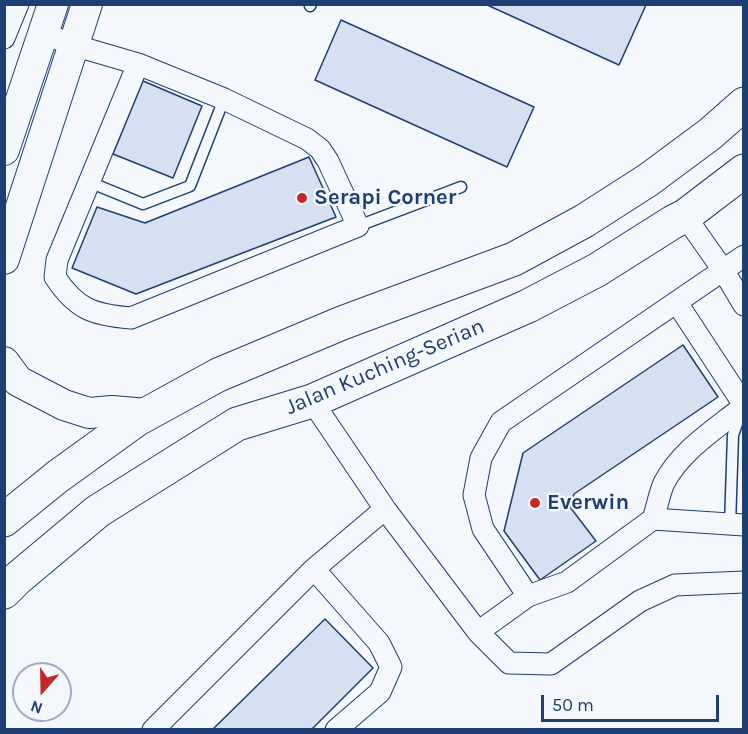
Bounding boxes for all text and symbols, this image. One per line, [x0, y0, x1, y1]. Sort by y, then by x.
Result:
place label: Serapi Corner [314, 185, 456, 211]
marker: Serapi Corner [295, 191, 309, 205]
street label: Jalan Kuching-Serian [282, 313, 488, 421]
place label: Everwin [547, 490, 629, 516]
marker: Everwin [528, 496, 542, 510]
north arrow [12, 662, 72, 722]
scale bar [544, 683, 722, 721]
text: 50 m [552, 694, 594, 716]
text: N [28, 697, 45, 718]

